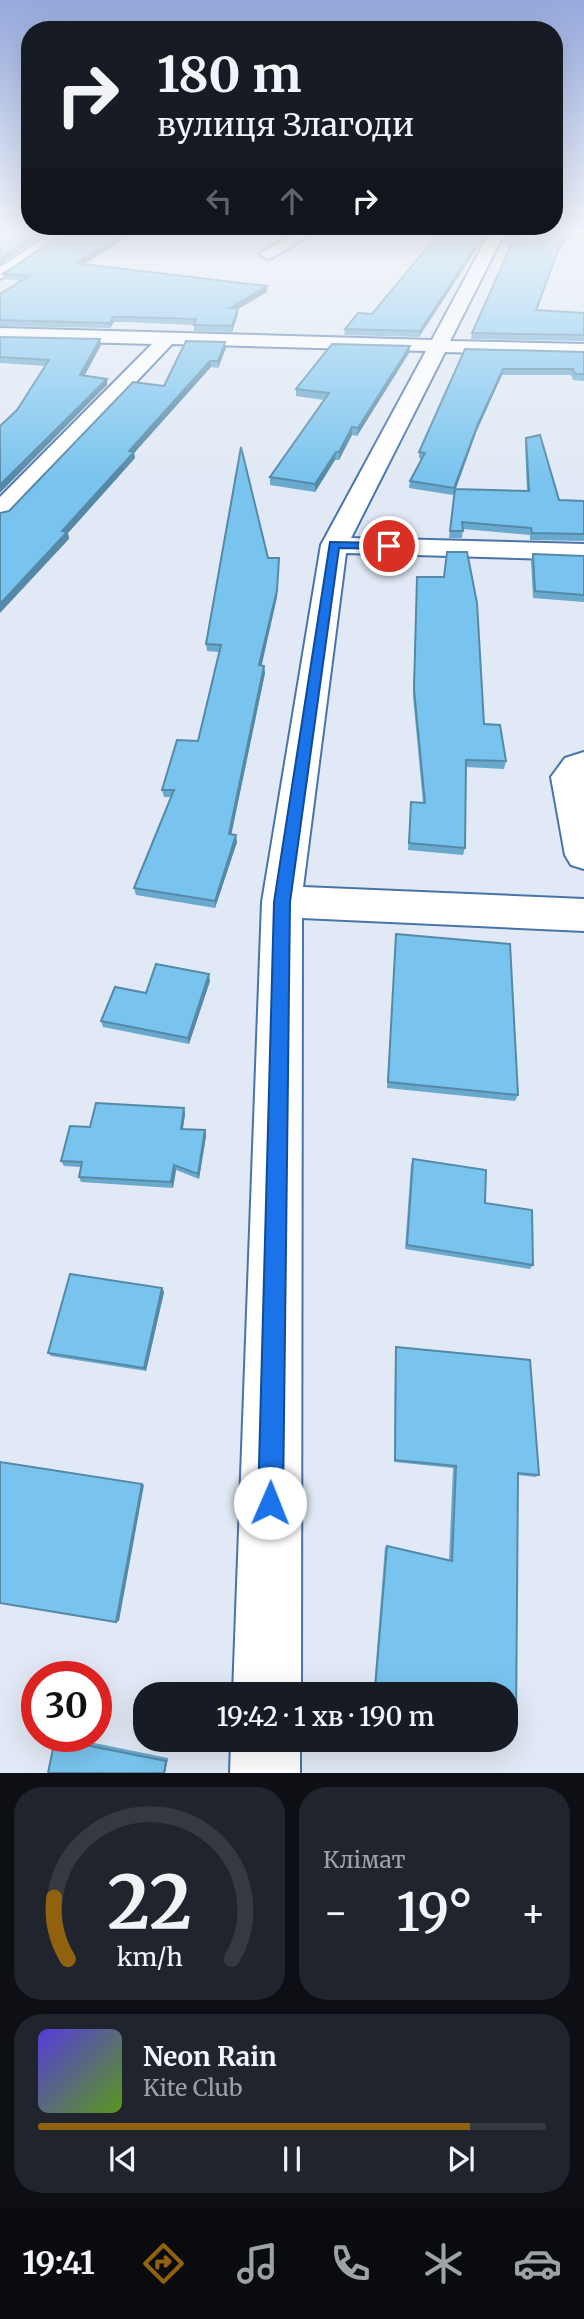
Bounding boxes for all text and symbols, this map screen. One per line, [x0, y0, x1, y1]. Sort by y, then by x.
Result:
text: 180 m [157, 44, 302, 105]
icon: right [42, 49, 133, 140]
text: вулиця Злагоди [157, 105, 414, 145]
icon: left [200, 182, 238, 220]
icon: ahead [273, 182, 311, 220]
icon: right [346, 182, 384, 220]
pin [359, 516, 419, 576]
icon: arrive [370, 527, 408, 565]
position arrow [233, 1466, 307, 1540]
speed limit sign: 30 [21, 1661, 112, 1752]
text: 19:42 · 1 хв · 190 m [216, 1700, 435, 1733]
text: Клімат [323, 1845, 405, 1874]
text: 22 [107, 1858, 192, 1950]
text: 19° [396, 1880, 473, 1945]
text: − [323, 1889, 348, 1936]
text: + [521, 1889, 546, 1936]
text: km/h [116, 1941, 183, 1973]
text: Neon Rain [143, 2040, 277, 2073]
text: Kite Club [143, 2073, 242, 2102]
icon: previous [104, 2140, 142, 2178]
icon: pause [273, 2140, 311, 2178]
icon: next [442, 2140, 480, 2178]
icon: directions [139, 2239, 188, 2288]
icon: music [233, 2239, 282, 2288]
icon: phone [326, 2239, 375, 2288]
icon: climate [419, 2239, 468, 2288]
icon: car [513, 2239, 562, 2288]
text: 19:41 [22, 2243, 95, 2283]

